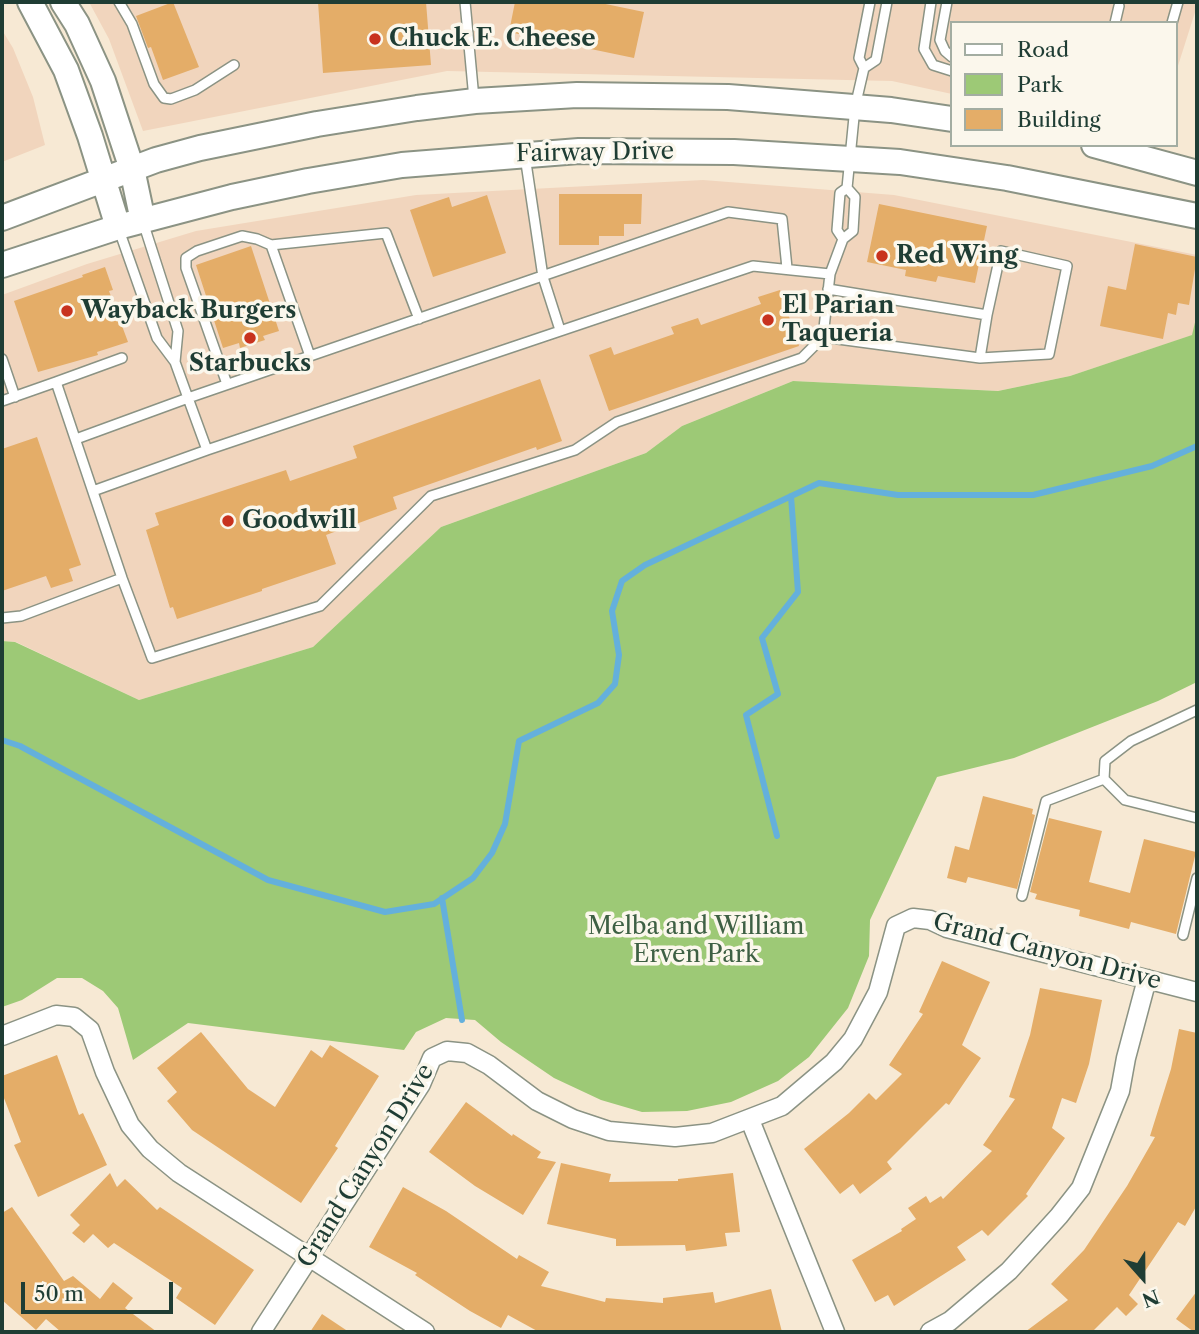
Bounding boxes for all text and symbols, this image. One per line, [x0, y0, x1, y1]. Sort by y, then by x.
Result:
legend [950, 21, 1178, 147]
place label: Chuck E. Cheese [389, 25, 596, 53]
marker: Chuck E. Cheese [367, 31, 383, 47]
text: Road [1017, 37, 1069, 62]
text: Park [1017, 72, 1063, 97]
text: Building [1017, 107, 1101, 132]
street label: Fairway Drive [516, 137, 674, 169]
place label: Red Wing [896, 242, 1018, 270]
marker: Red Wing [874, 248, 890, 264]
place label: El Parian Taqueria [782, 292, 894, 348]
place label: Wayback Burgers [81, 297, 297, 325]
marker: Wayback Burgers [59, 303, 75, 319]
marker: El Parian Taqueria [760, 312, 776, 328]
marker: Starbucks [242, 330, 258, 346]
place label: Starbucks [189, 350, 311, 378]
place label: Goodwill [242, 507, 357, 535]
marker: Goodwill [220, 513, 236, 529]
street label: Grand Canyon Drive [930, 908, 1164, 996]
park label: Melba and William Erven Park [588, 913, 804, 969]
street label: Grand Canyon Drive [292, 1059, 440, 1273]
north arrow [1108, 1243, 1178, 1313]
scale bar [24, 1268, 177, 1312]
text: 50 m [34, 1281, 84, 1306]
text: N [1139, 1284, 1163, 1312]

